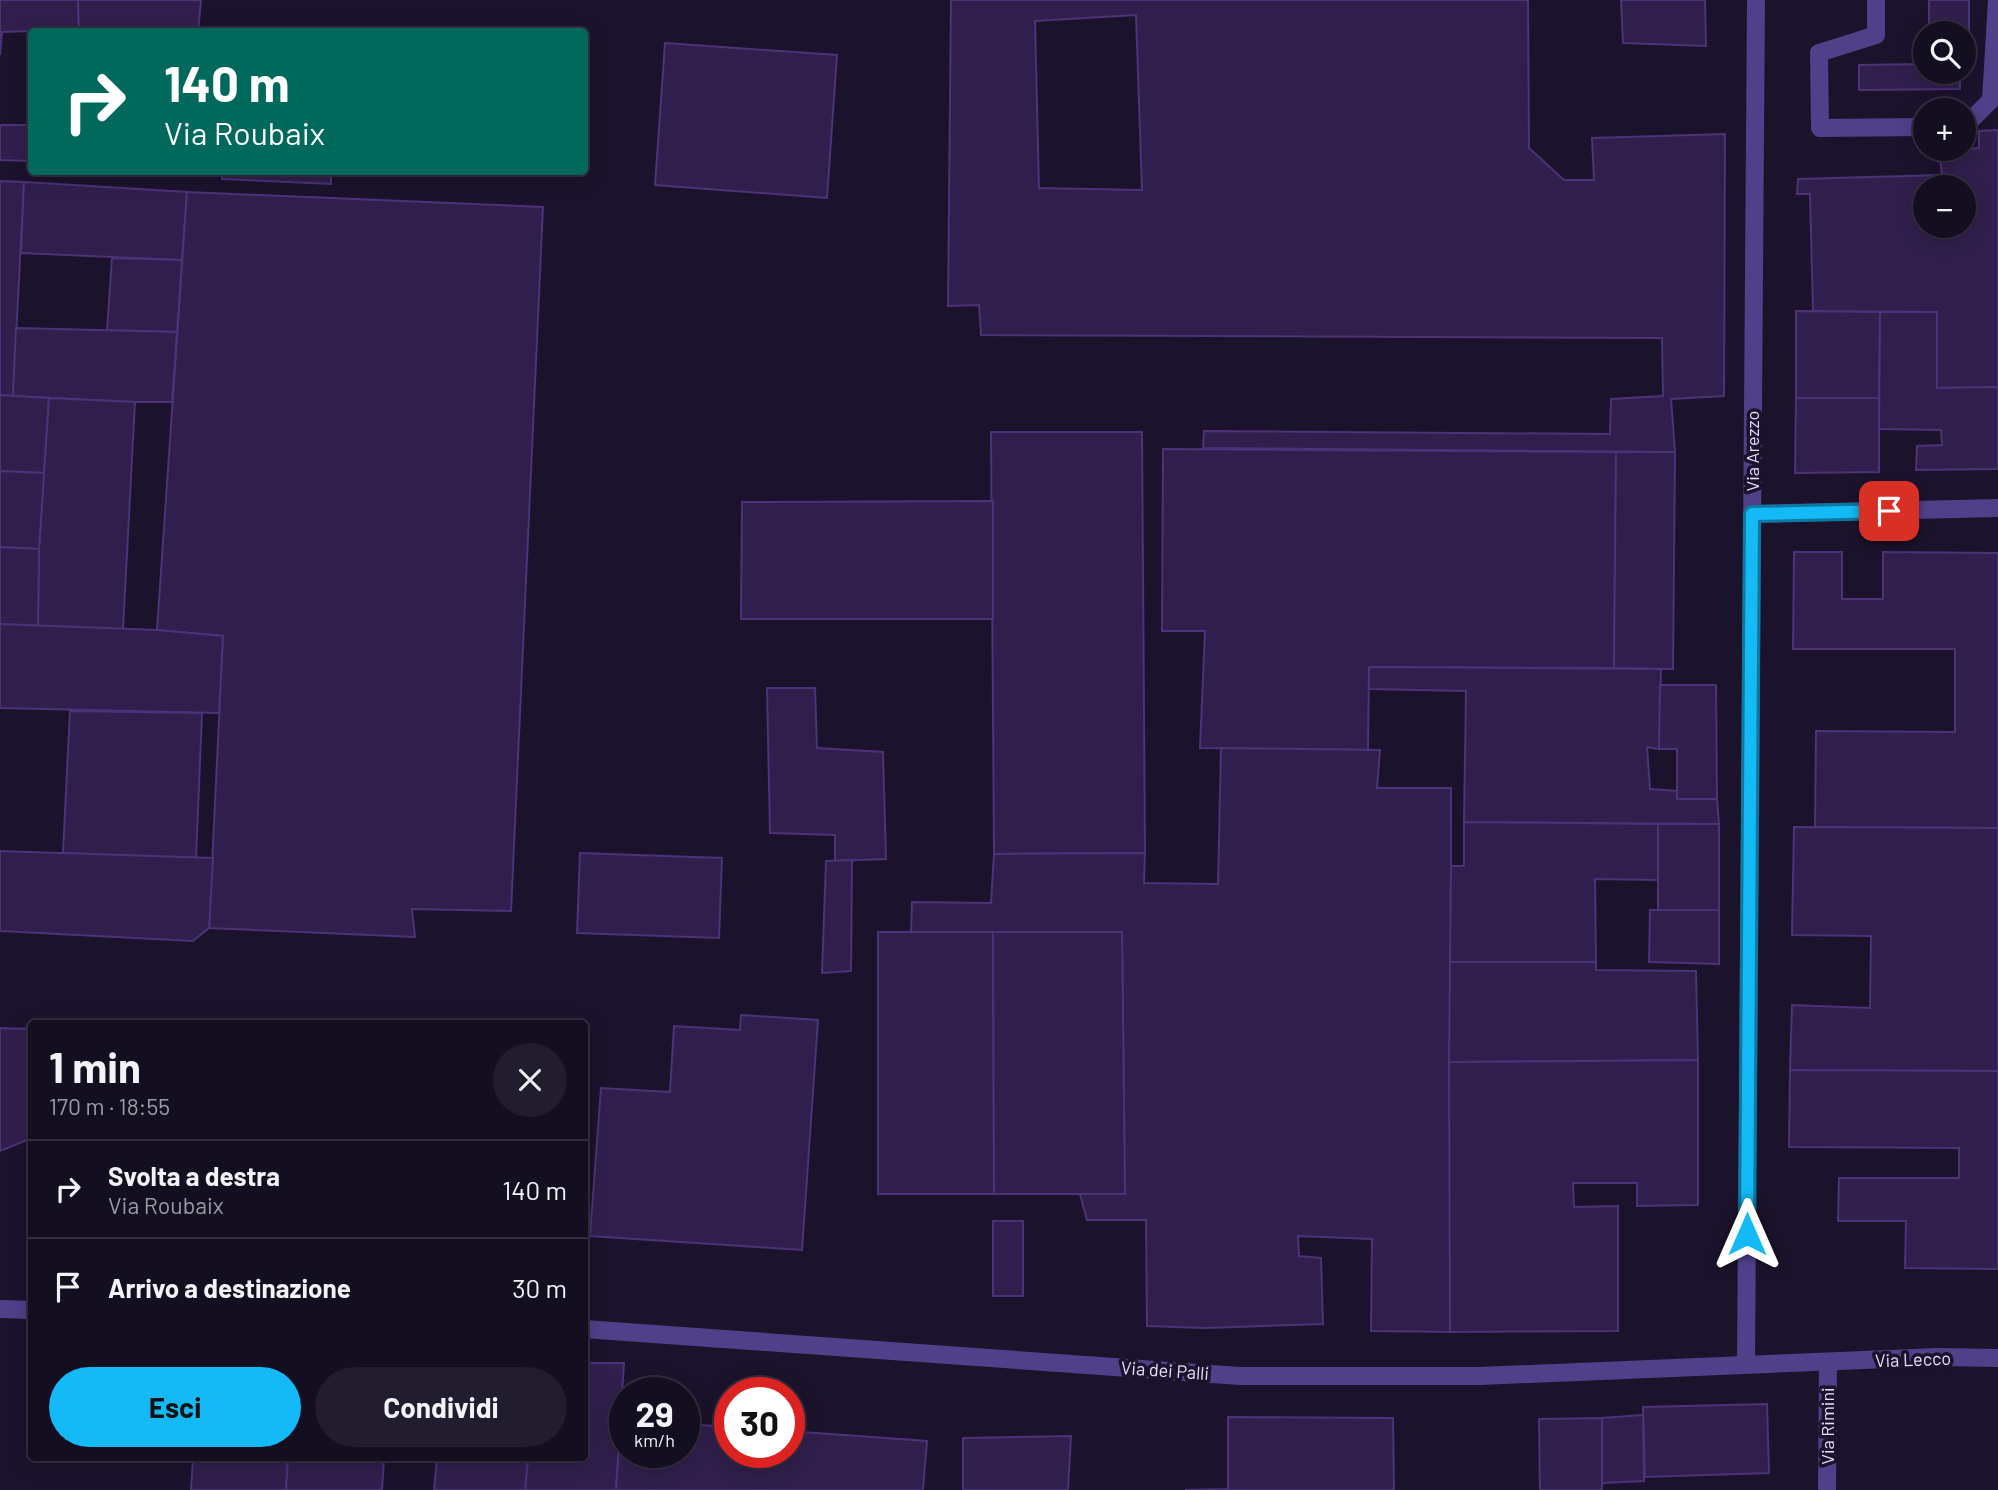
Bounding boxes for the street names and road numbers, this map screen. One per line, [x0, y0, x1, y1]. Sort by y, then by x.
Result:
street label: Via Arezzo [1741, 411, 1763, 491]
street label: Via Lecco [1875, 1347, 1951, 1371]
street label: Via dei Palli [1120, 1356, 1210, 1384]
street label: Via Rimini [1816, 1387, 1838, 1465]

